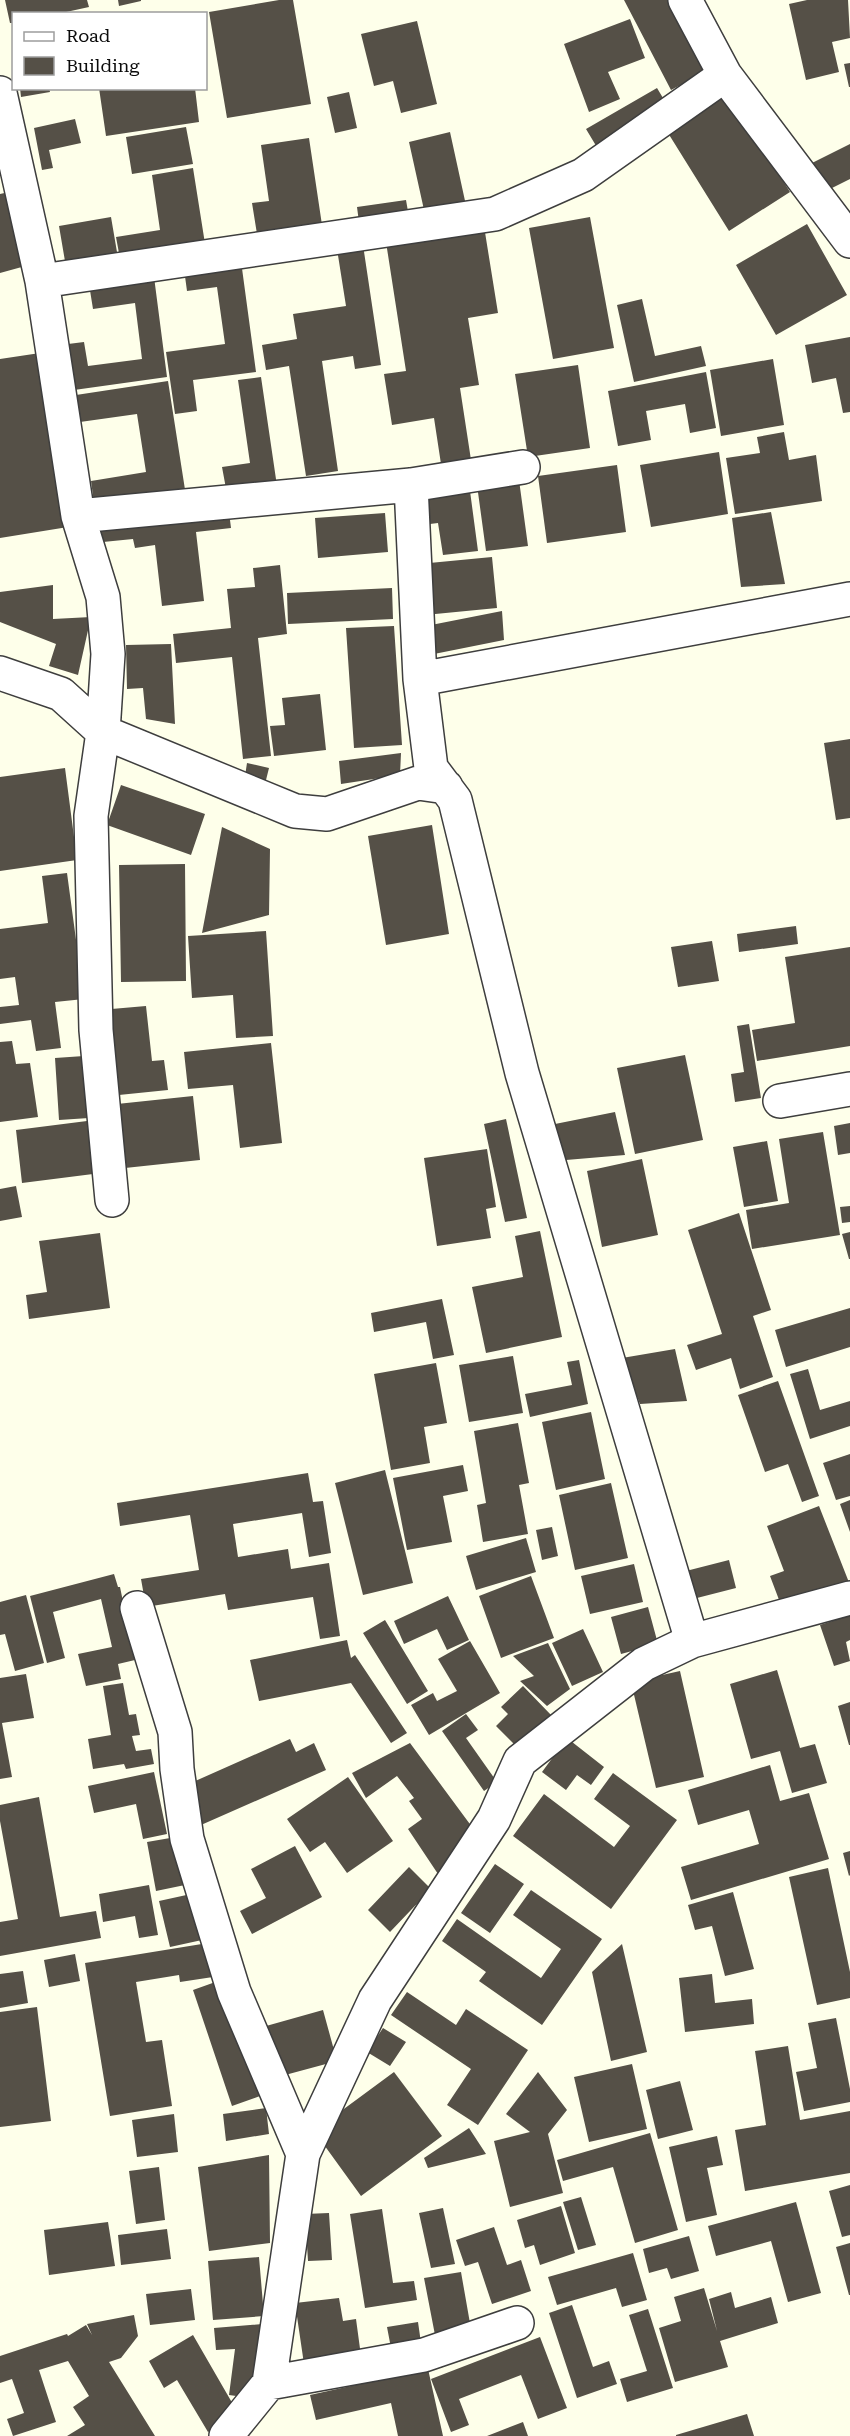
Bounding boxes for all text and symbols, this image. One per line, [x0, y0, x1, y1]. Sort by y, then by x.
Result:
legend [12, 12, 207, 90]
text: Road [66, 25, 111, 46]
text: Building [66, 55, 140, 76]

